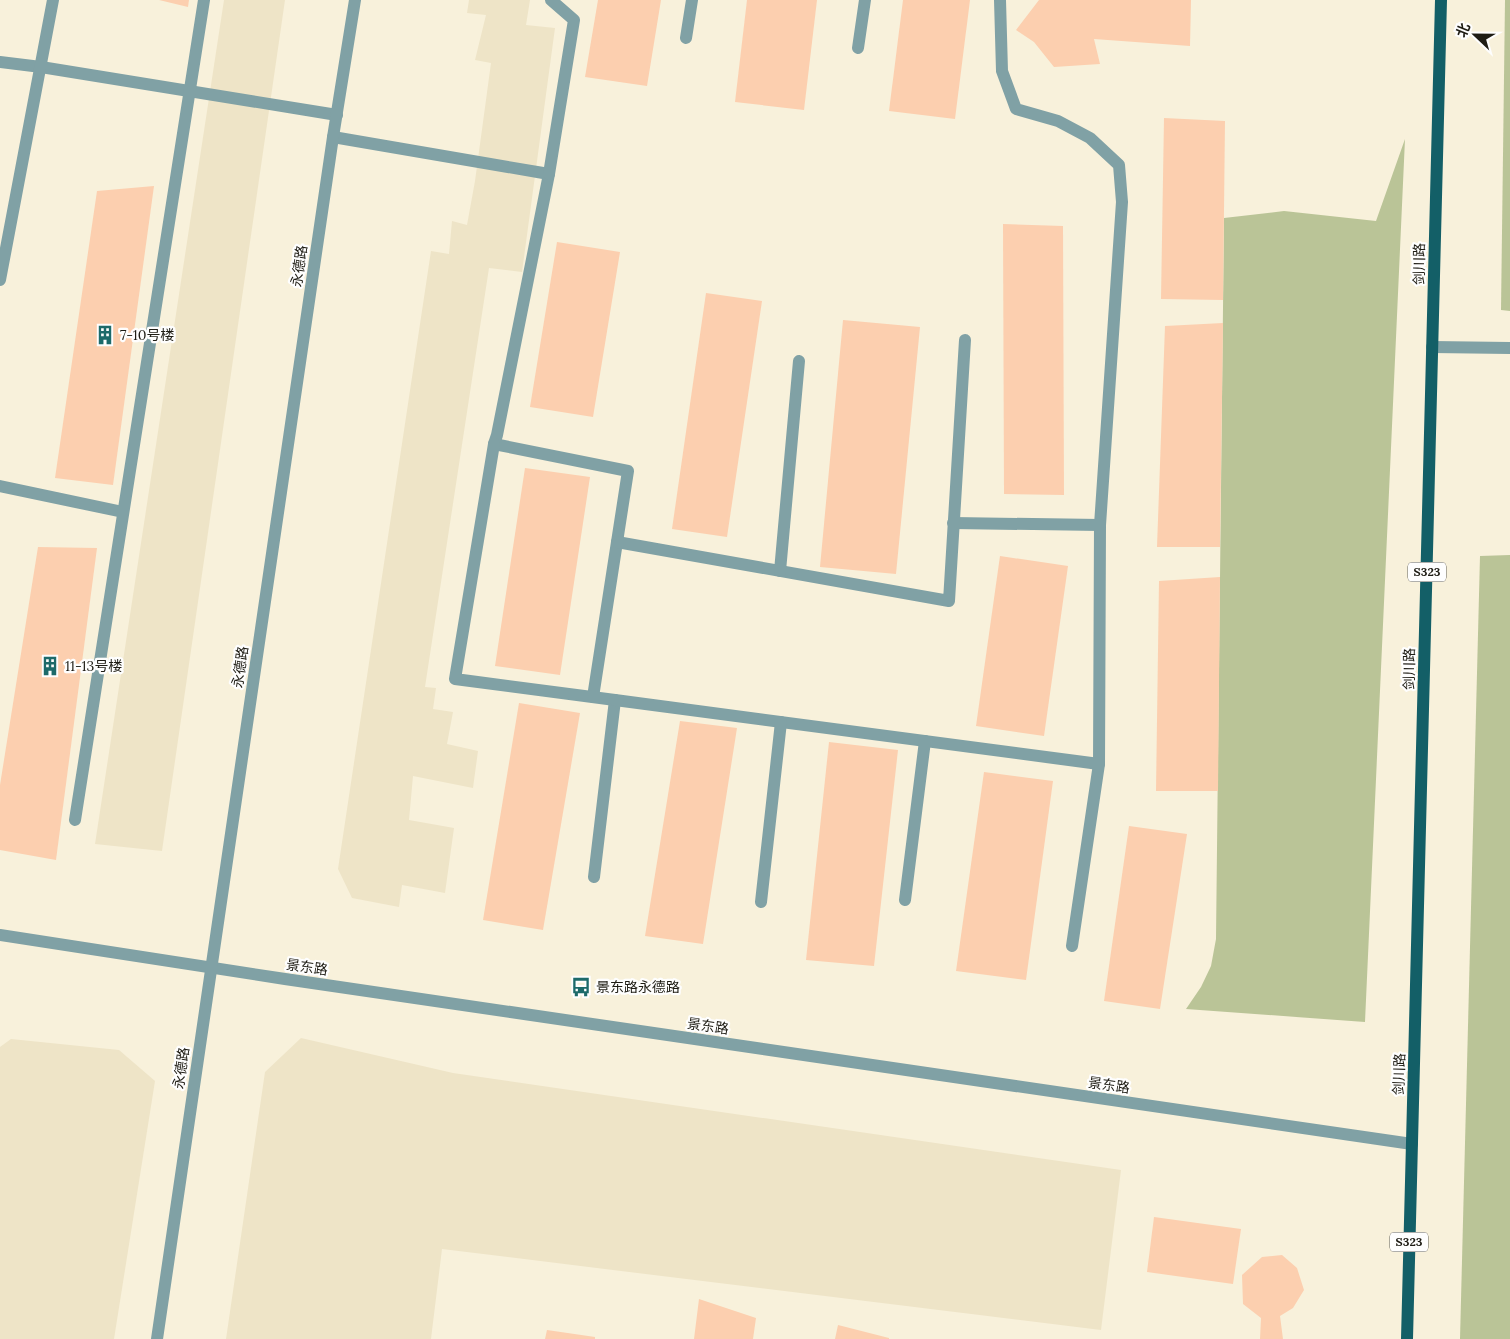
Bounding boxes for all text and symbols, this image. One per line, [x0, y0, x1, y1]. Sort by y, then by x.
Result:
north arrow [1450, 10, 1500, 60]
text: 北 [1452, 20, 1474, 40]
street label: 剑川路 [1410, 243, 1428, 285]
street label: 永德路 [287, 244, 311, 288]
building icon: 7-10号楼 [94, 324, 116, 346]
place label: 7-10号楼 [120, 326, 174, 344]
road number: S323 [1408, 562, 1446, 582]
street label: 永德路 [228, 645, 252, 689]
street label: 剑川路 [1400, 648, 1418, 690]
building icon: 11-13号楼 [39, 655, 61, 677]
place label: 11-13号楼 [65, 657, 122, 675]
street label: 景东路 [285, 955, 329, 979]
bus stop icon: 景东路永德路 [570, 976, 592, 998]
place label: 景东路永德路 [596, 978, 680, 996]
street label: 景东路 [686, 1014, 730, 1038]
street label: 永德路 [169, 1046, 193, 1090]
street label: 剑川路 [1389, 1053, 1409, 1095]
street label: 景东路 [1087, 1073, 1131, 1097]
road number: S323 [1390, 1232, 1428, 1252]

